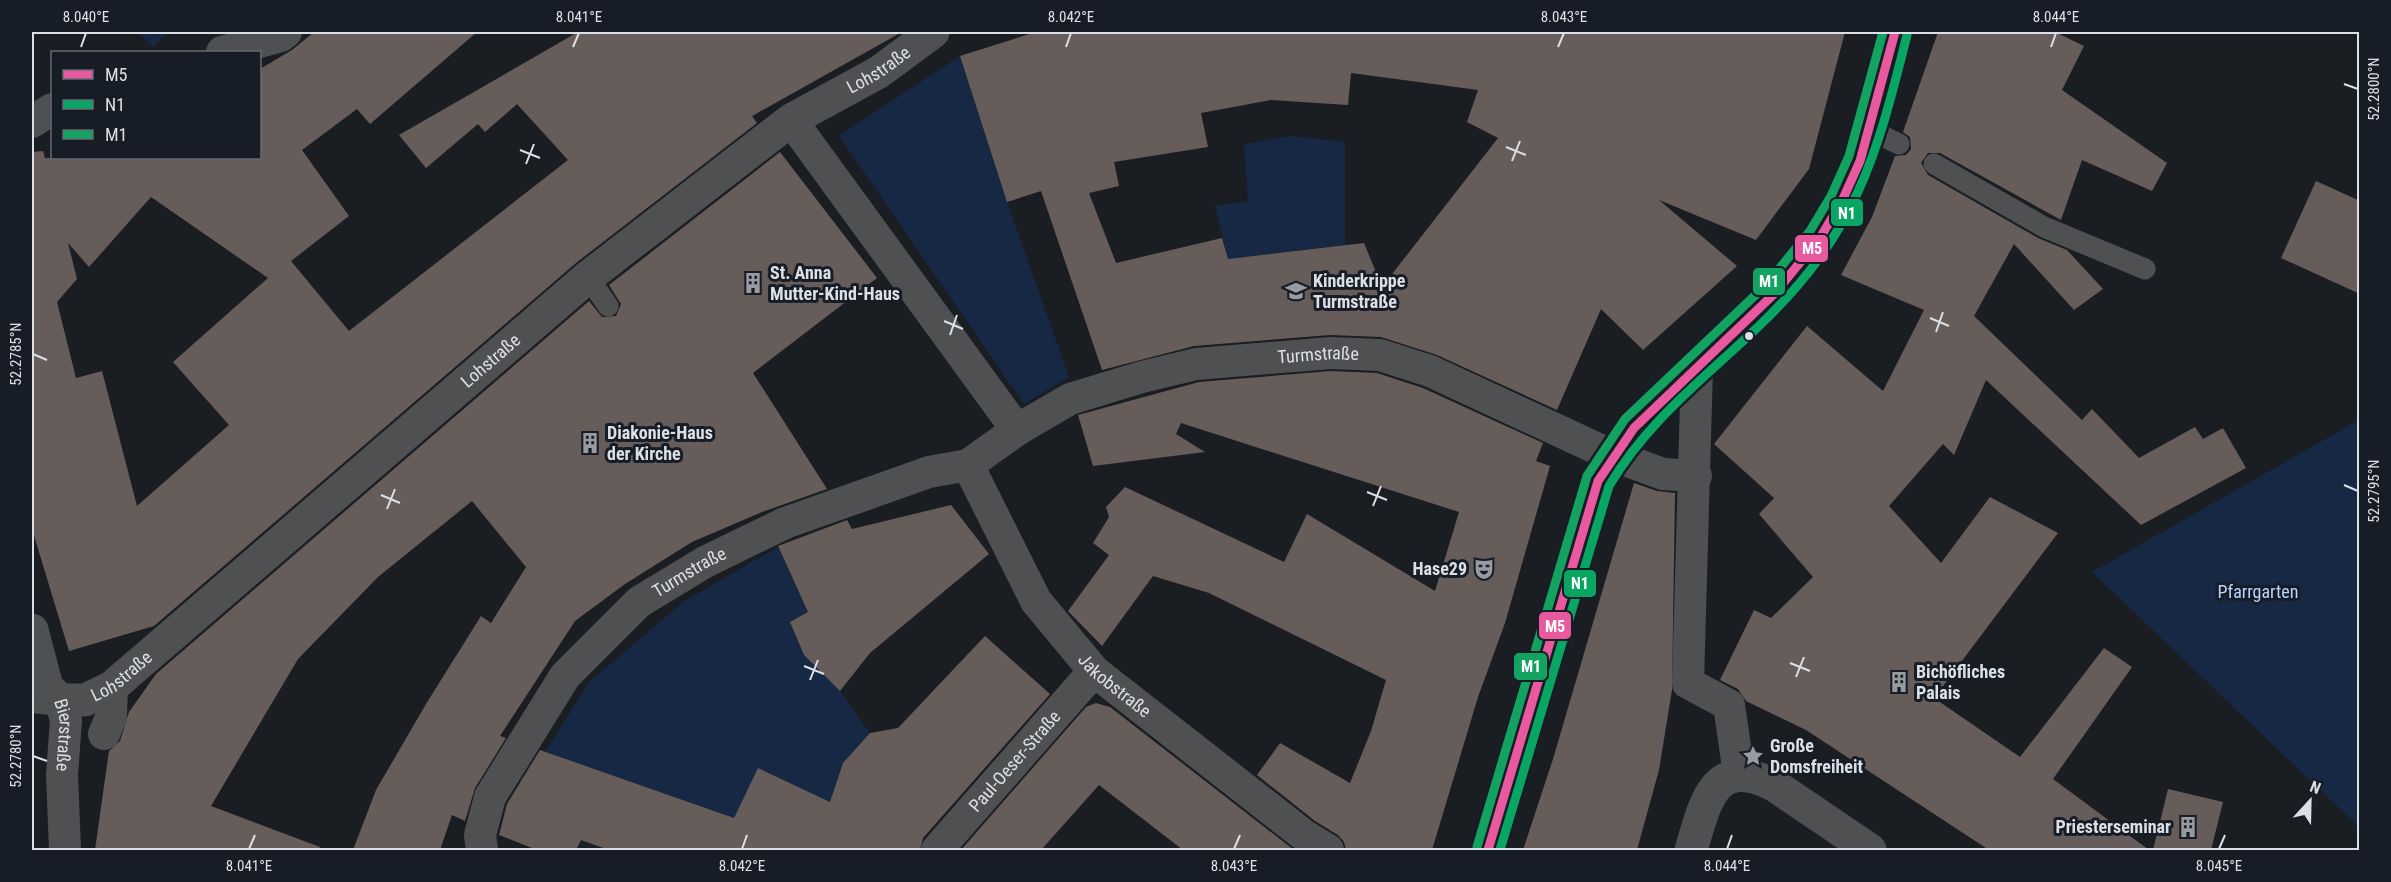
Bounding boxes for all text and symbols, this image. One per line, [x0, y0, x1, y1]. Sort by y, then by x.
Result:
text: 8.040°E [63, 8, 109, 26]
text: 8.041°E [556, 8, 602, 26]
text: 8.042°E [1048, 8, 1094, 26]
text: 8.043°E [1541, 8, 1587, 26]
text: 8.044°E [2033, 8, 2079, 26]
street label: Lohstraße [843, 42, 914, 98]
legend [51, 51, 261, 159]
text: 52.2800°N [2365, 57, 2383, 121]
text: M5 [105, 64, 128, 85]
text: N1 [105, 94, 125, 115]
text: M1 [105, 124, 127, 145]
line badge: N1 [1830, 198, 1864, 227]
text: N1 [1838, 204, 1856, 223]
line badge: M5 [1794, 234, 1829, 263]
text: M5 [1802, 239, 1822, 258]
place label: St. Anna Mutter-Kind-Haus [770, 262, 900, 304]
line badge: M1 [1752, 267, 1786, 296]
place label: Kinderkrippe Turmstraße [1313, 270, 1406, 312]
building icon: St. Anna Mutter-Kind-Haus [741, 271, 765, 295]
text: M1 [1759, 272, 1779, 291]
school or university icon: Kinderkrippe Turmstraße [1284, 279, 1308, 303]
text: 52.2785°N [7, 322, 25, 386]
street label: Lohstraße [456, 329, 524, 392]
unlabelled marker [1743, 330, 1755, 342]
street label: Turmstraße [1277, 342, 1359, 367]
place label: Diakonie-Haus der Kirche [607, 422, 713, 464]
building icon: Diakonie-Haus der Kirche [578, 431, 602, 455]
text: 52.2795°N [2365, 459, 2383, 523]
street label: Turmstraße [649, 542, 729, 601]
theatre icon: Hase29 [1472, 557, 1496, 581]
place label: Hase29 [1412, 558, 1467, 579]
line badge: N1 [1563, 569, 1597, 598]
text: N1 [1571, 574, 1589, 593]
park label: Pfarrgarten [2218, 581, 2299, 602]
line badge: M5 [1538, 611, 1572, 640]
text: M5 [1545, 617, 1565, 636]
street label: Lohstraße [87, 646, 156, 706]
street label: Jakobstraße [1074, 649, 1155, 722]
line badge: M1 [1513, 652, 1548, 681]
text: M1 [1521, 657, 1541, 676]
place label: Bichöfliches Palais [1916, 661, 2005, 703]
building icon: Bichöfliches Palais [1887, 670, 1911, 694]
street label: Bierstraße [50, 696, 77, 772]
street label: Paul-Oeser-Straße [964, 706, 1065, 816]
text: 52.2780°N [7, 724, 25, 788]
place label: Große Domsfreiheit [1770, 735, 1863, 777]
place icon: Große Domsfreiheit [1741, 744, 1765, 768]
north arrow [2280, 771, 2340, 831]
text: N [2307, 777, 2324, 798]
building icon: Priesterseminar [2176, 815, 2200, 839]
place label: Priesterseminar [2055, 816, 2171, 837]
text: 8.041°E [226, 857, 272, 875]
text: 8.042°E [719, 857, 765, 875]
text: 8.043°E [1211, 857, 1257, 875]
text: 8.044°E [1704, 857, 1750, 875]
text: 8.045°E [2196, 857, 2242, 875]

